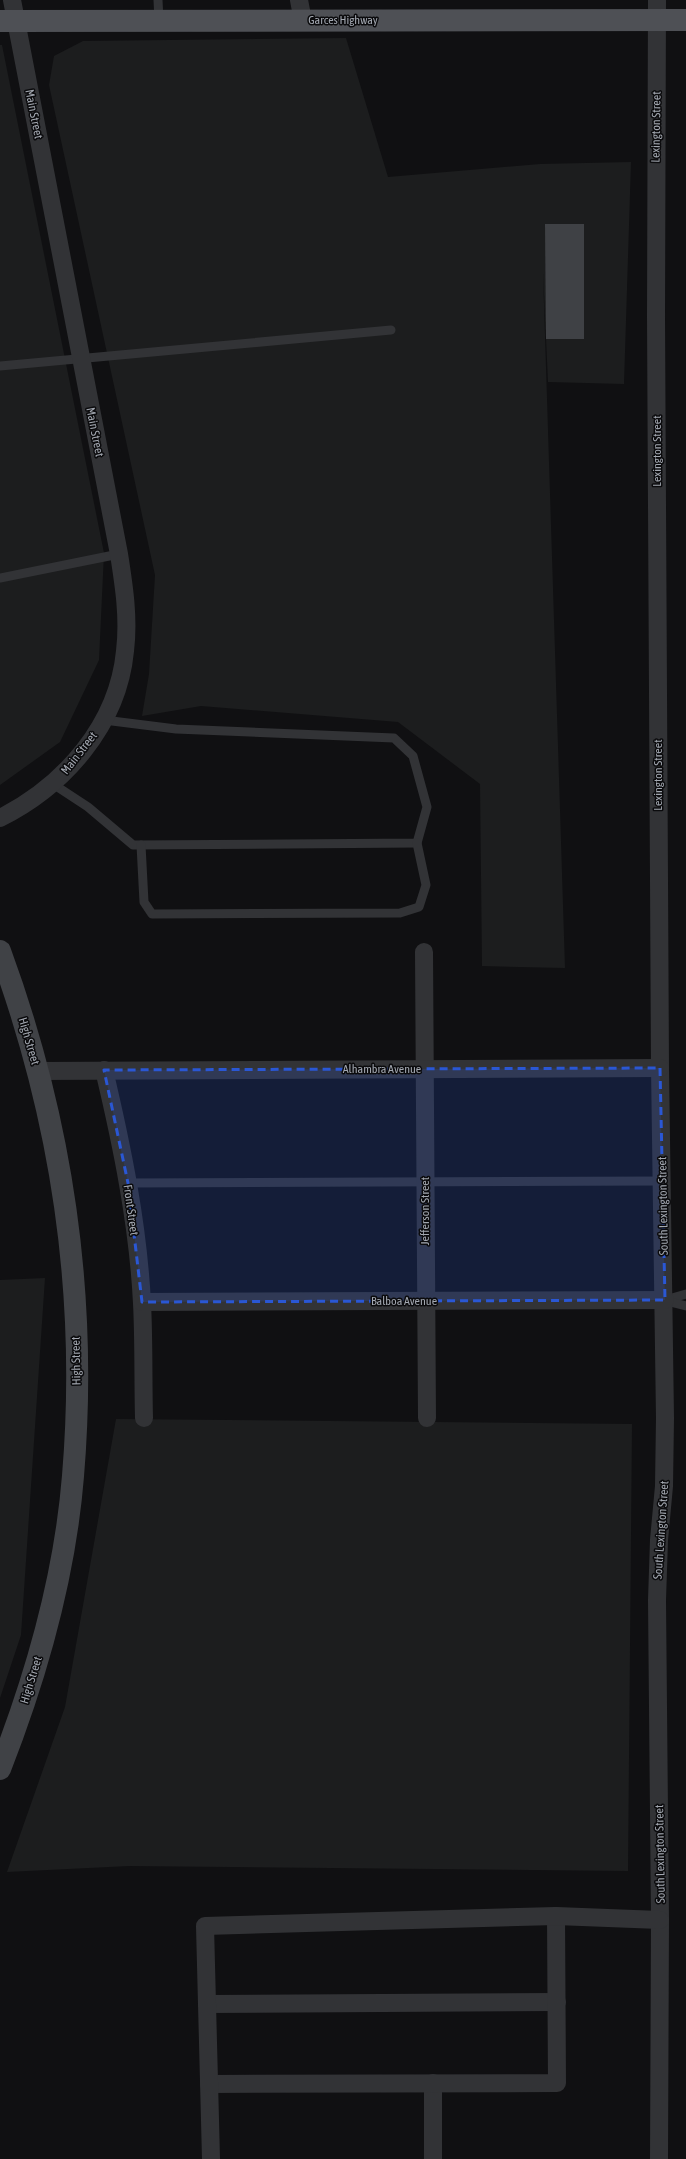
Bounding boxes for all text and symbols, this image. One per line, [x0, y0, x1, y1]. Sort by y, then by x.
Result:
street label: Garces Highway [308, 13, 378, 27]
street label: Main Street [22, 88, 46, 140]
street label: Lexington Street [648, 91, 664, 163]
street label: Main Street [83, 406, 107, 458]
street label: Lexington Street [650, 415, 664, 487]
street label: Main Street [58, 728, 100, 777]
street label: Lexington Street [651, 739, 665, 811]
street label: High Street [16, 1016, 43, 1067]
street label: Alhambra Avenue [343, 1062, 421, 1076]
street label: South Lexington Street [655, 1156, 671, 1255]
street label: Jefferson Street [418, 1176, 432, 1245]
street label: Front Street [121, 1184, 142, 1237]
street label: Balboa Avenue [371, 1294, 437, 1308]
street label: High Street [69, 1336, 83, 1385]
street label: South Lexington Street [651, 1480, 671, 1580]
street label: High Street [17, 1654, 45, 1705]
street label: South Lexington Street [652, 1804, 668, 1903]

